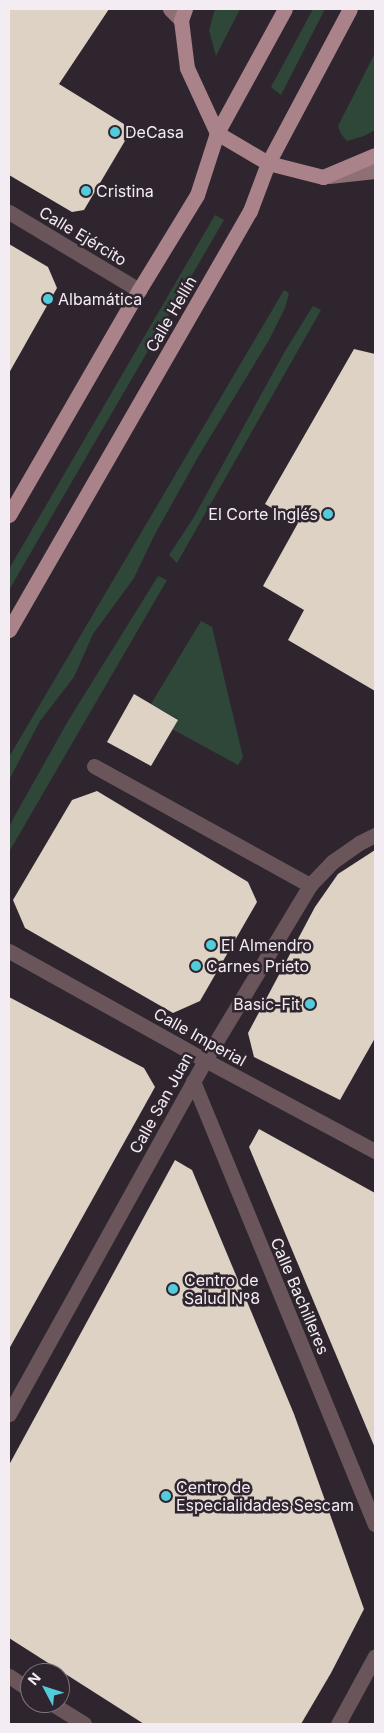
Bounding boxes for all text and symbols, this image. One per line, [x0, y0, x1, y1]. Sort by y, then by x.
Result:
place label: DeCasa [125, 122, 184, 142]
marker: DeCasa [109, 126, 121, 138]
place label: Cristina [96, 181, 154, 201]
marker: Cristina [80, 185, 92, 197]
street label: Calle Ejército [36, 202, 130, 270]
street label: Calle Hellín [142, 273, 200, 355]
place label: Albamática [58, 289, 142, 309]
marker: Albamática [42, 293, 54, 305]
place label: El Corte Inglés [208, 504, 318, 524]
marker: El Corte Inglés [322, 508, 334, 520]
place label: El Almendro [221, 935, 312, 955]
marker: El Almendro [205, 939, 217, 951]
place label: Carnes Prieto [206, 956, 309, 976]
marker: Carnes Prieto [190, 960, 202, 972]
place label: Basic-Fit [233, 994, 300, 1014]
marker: Basic-Fit [304, 998, 316, 1010]
street label: Calle Imperial [150, 1004, 250, 1070]
street label: Calle San Juan [125, 1049, 197, 1157]
street label: Calle Bachilleres [267, 1235, 333, 1357]
place label: Centro de Salud Nº8 [184, 1270, 260, 1308]
marker: Centro de Salud Nº8 [166, 1282, 180, 1296]
place label: Centro de Especialidades Sescam [176, 1477, 354, 1515]
marker: Centro de Especialidades Sescam [160, 1490, 172, 1502]
north arrow [20, 1663, 70, 1713]
text: N [24, 1669, 44, 1688]

